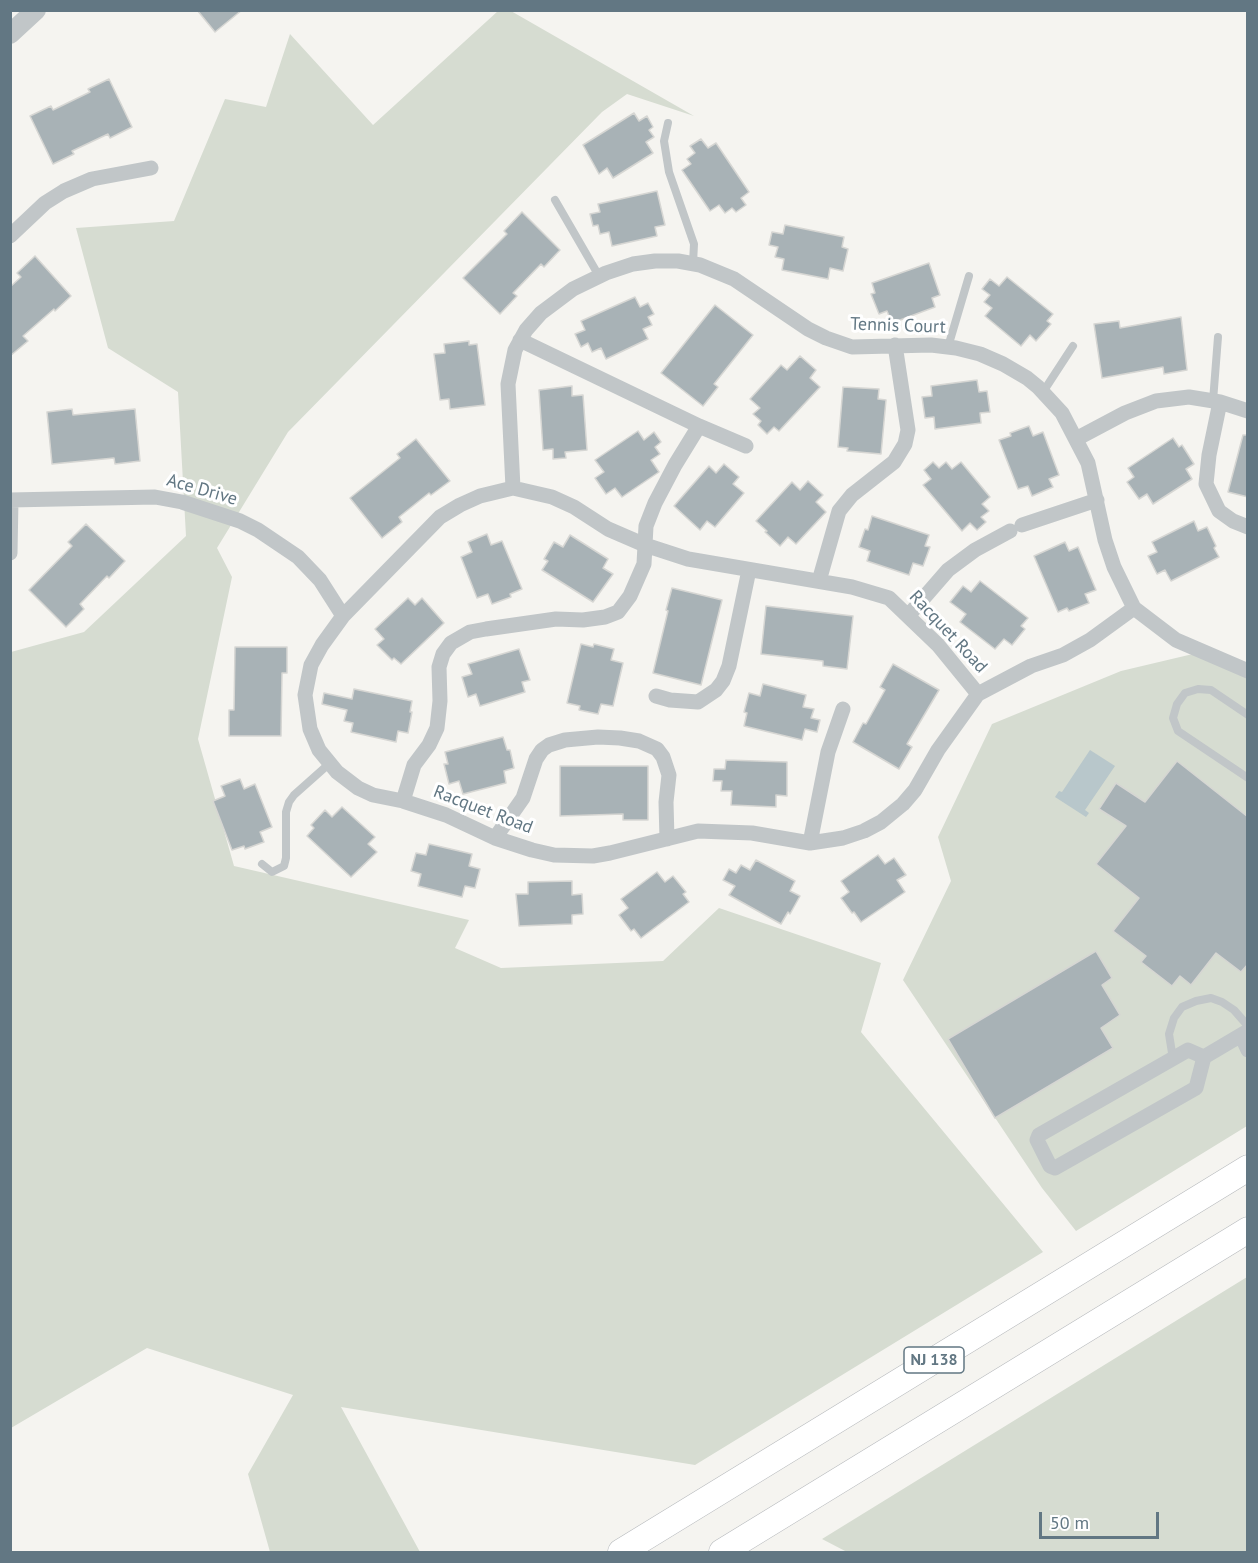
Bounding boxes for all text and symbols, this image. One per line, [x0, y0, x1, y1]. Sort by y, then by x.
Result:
street label: Tennis Court [850, 314, 946, 338]
street label: Ace Drive [164, 470, 240, 510]
street label: Racquet Road [904, 586, 992, 678]
street label: Racquet Road [430, 781, 536, 839]
road number: NJ 138 [904, 1347, 964, 1373]
scale bar [1042, 1500, 1162, 1538]
text: 50 m [1050, 1511, 1089, 1534]

